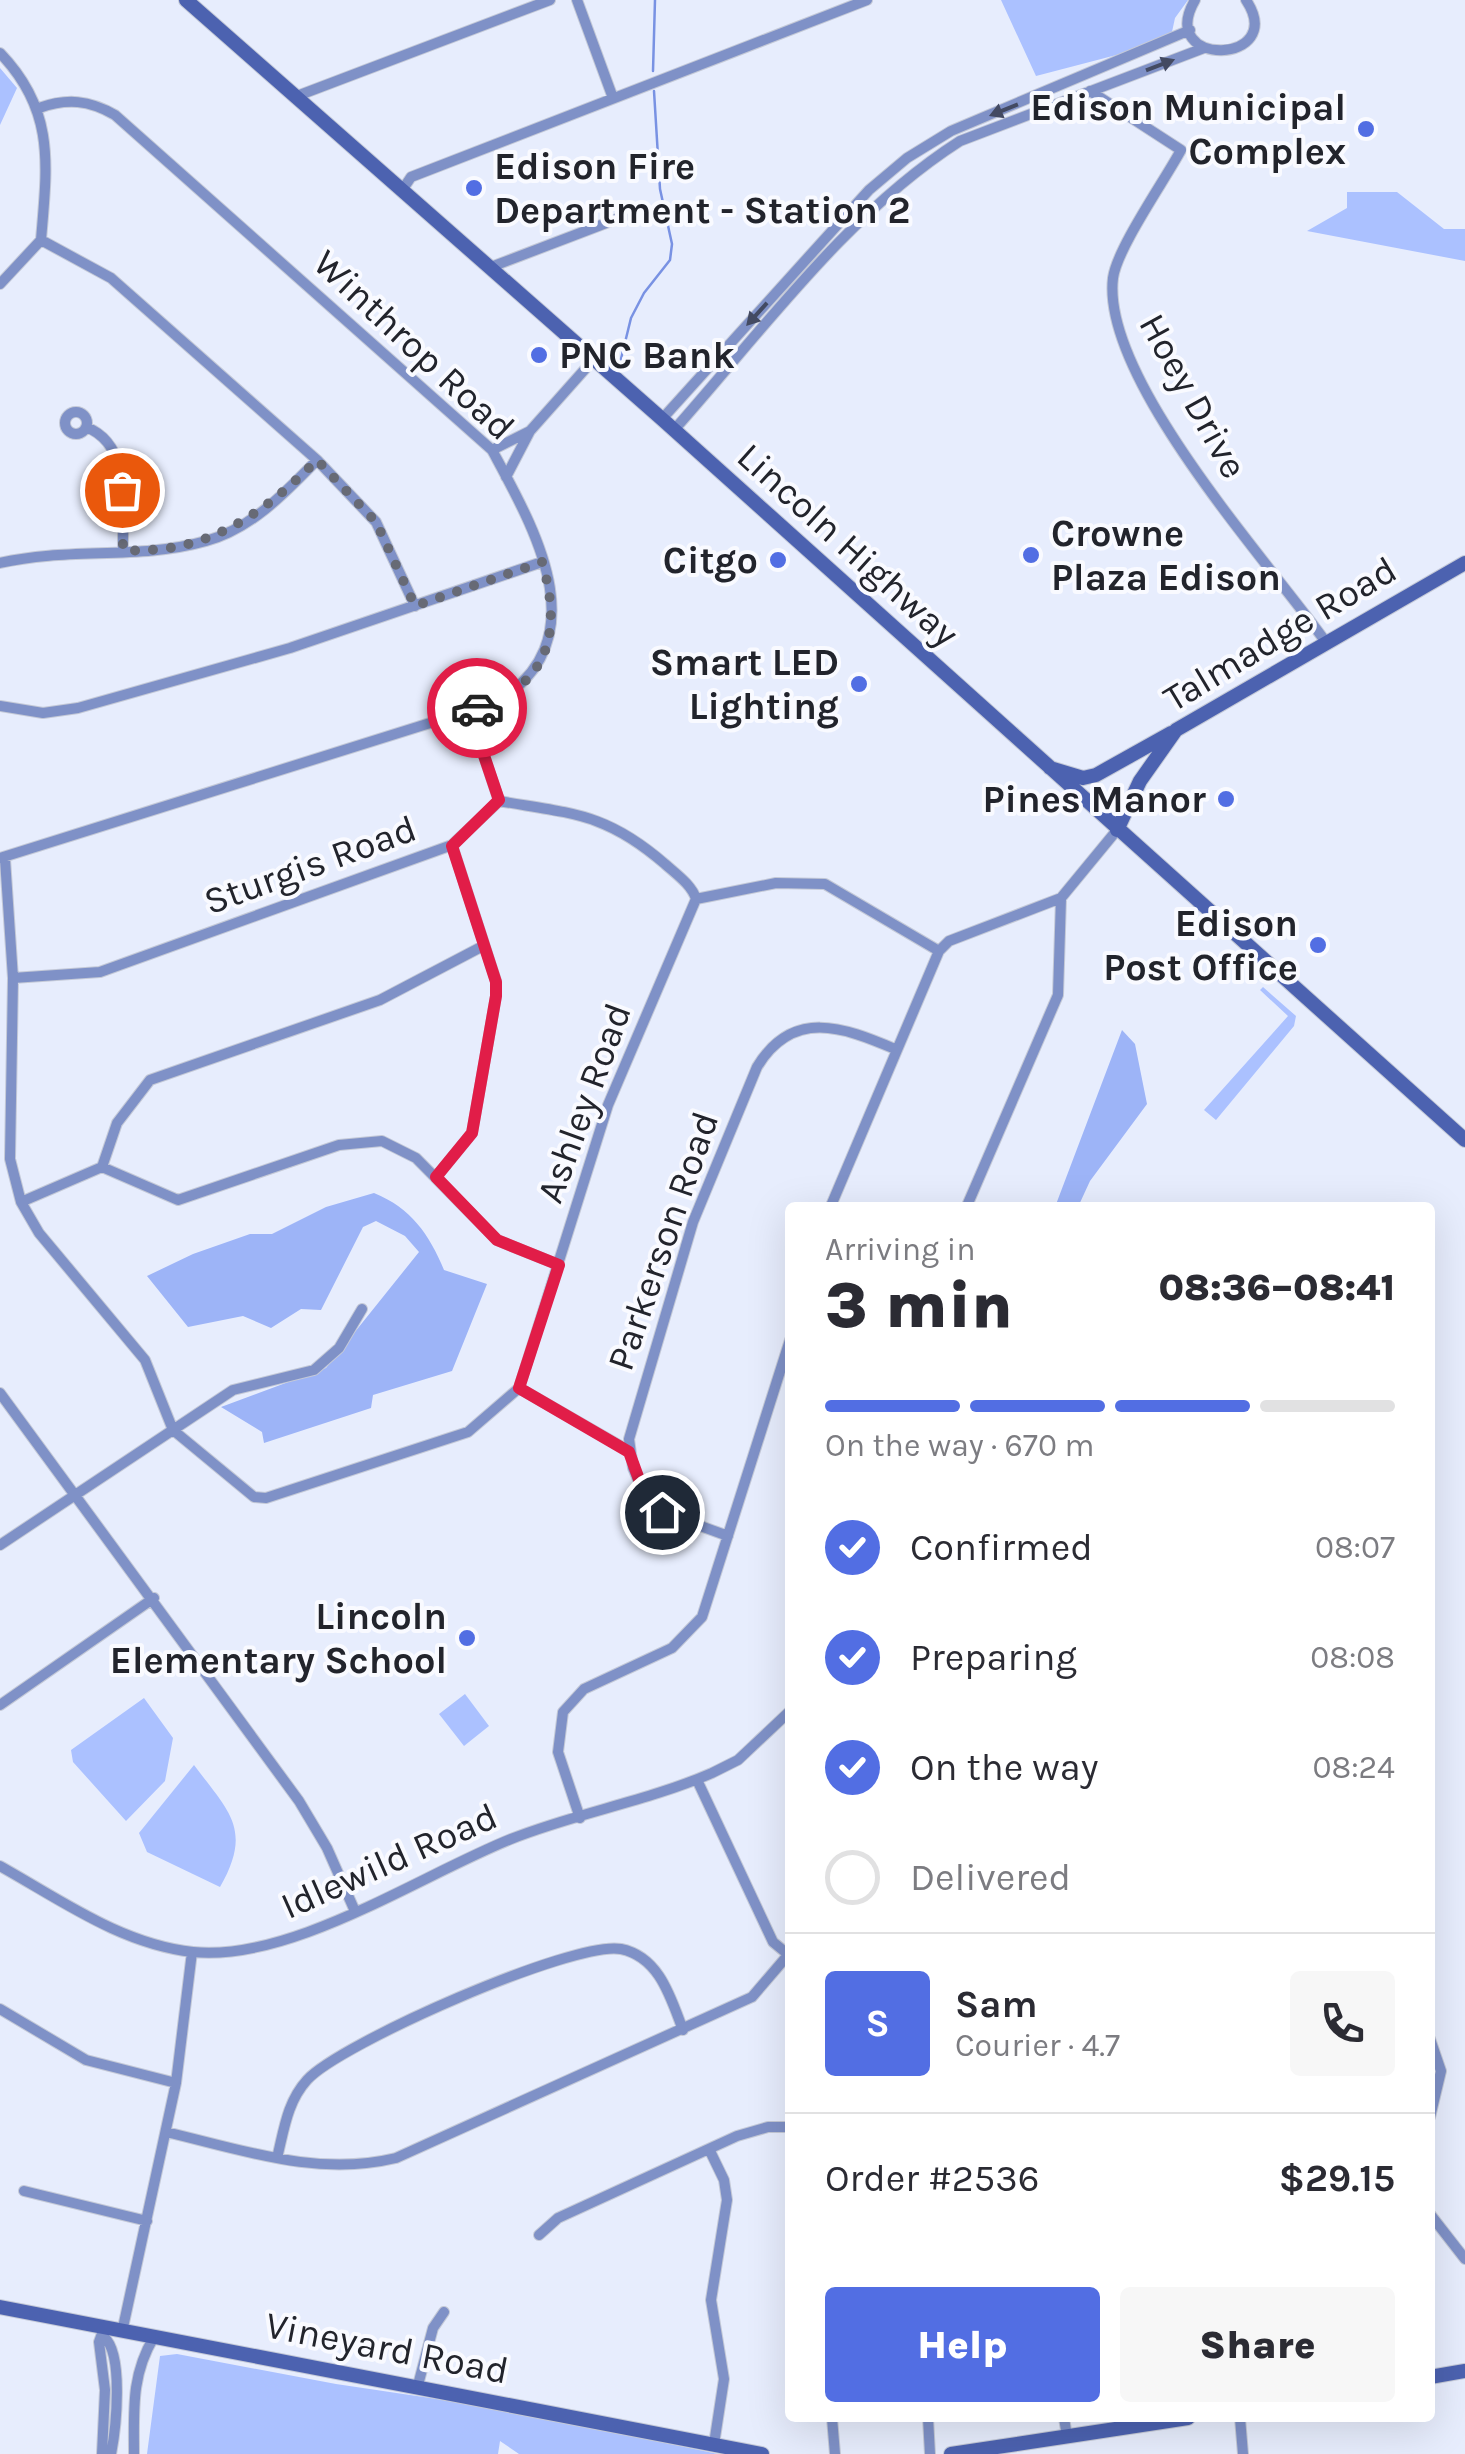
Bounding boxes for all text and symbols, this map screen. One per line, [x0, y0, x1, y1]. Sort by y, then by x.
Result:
one-way arrow [1145, 57, 1175, 72]
place label: Edison Municipal Complex [1030, 85, 1346, 174]
one-way arrow [989, 102, 1019, 118]
marker: Edison Municipal Complex [1355, 118, 1377, 140]
place label: Edison Fire Department - Station 2 [494, 144, 911, 233]
marker: Edison Fire Department - Station 2 [463, 177, 485, 199]
street label: Winthrop Road [304, 240, 524, 450]
one-way arrow [747, 301, 769, 326]
street label: Hoey Drive [1129, 306, 1257, 486]
place label: PNC Bank [559, 333, 735, 378]
marker: PNC Bank [528, 344, 550, 366]
street label: Lincoln Highway [728, 434, 968, 656]
pin [80, 448, 165, 533]
icon: bag [95, 463, 150, 518]
place label: Crowne Plaza Edison [1051, 511, 1281, 600]
place label: Citgo [663, 538, 758, 583]
marker: Crowne Plaza Edison [1020, 544, 1042, 566]
street label: Talmadge Road [1155, 547, 1405, 721]
marker: Citgo [767, 549, 789, 571]
place label: Smart LED Lighting [650, 640, 839, 729]
courier [427, 658, 527, 758]
marker: Smart LED Lighting [848, 673, 870, 695]
icon: car [450, 681, 505, 736]
place label: Pines Manor [982, 777, 1206, 822]
marker: Pines Manor [1215, 788, 1237, 810]
street label: Sturgis Road [198, 806, 422, 924]
place label: Edison Post Office [1103, 901, 1298, 990]
marker: Edison Post Office [1307, 934, 1329, 956]
street label: Ashley Road [527, 997, 641, 1209]
street label: Parkerson Road [598, 1106, 728, 1376]
text: Arriving in [825, 1231, 976, 1268]
text: 08:36–08:41 [1159, 1265, 1395, 1310]
text: 3 min [825, 1267, 1013, 1343]
text: On the way · 670 m [825, 1427, 1094, 1464]
pin [620, 1470, 705, 1555]
icon: home [635, 1485, 690, 1540]
icon: check [825, 1520, 880, 1575]
text: Confirmed [910, 1525, 1093, 1570]
text: 08:07 [1315, 1529, 1395, 1566]
place label: Lincoln Elementary School [110, 1594, 447, 1683]
marker: Lincoln Elementary School [456, 1627, 478, 1649]
icon: check [825, 1630, 880, 1685]
text: Preparing [910, 1635, 1077, 1680]
text: 08:08 [1310, 1639, 1395, 1676]
icon: check [825, 1740, 880, 1795]
text: On the way [910, 1745, 1098, 1790]
text: 08:24 [1313, 1749, 1395, 1786]
street label: Idlewild Road [274, 1793, 504, 1929]
text: Delivered [910, 1855, 1071, 1900]
button: phone [1290, 1971, 1395, 2076]
text: Sam [955, 1982, 1038, 2027]
text: S [865, 2001, 890, 2046]
text: Courier · 4.7 [955, 2027, 1120, 2064]
text: Order #2536 [825, 2156, 1040, 2201]
text: $29.15 [1279, 2156, 1395, 2201]
button: Help [825, 2287, 1100, 2402]
button: Share [1120, 2287, 1395, 2402]
street label: Vineyard Road [262, 2302, 512, 2394]

